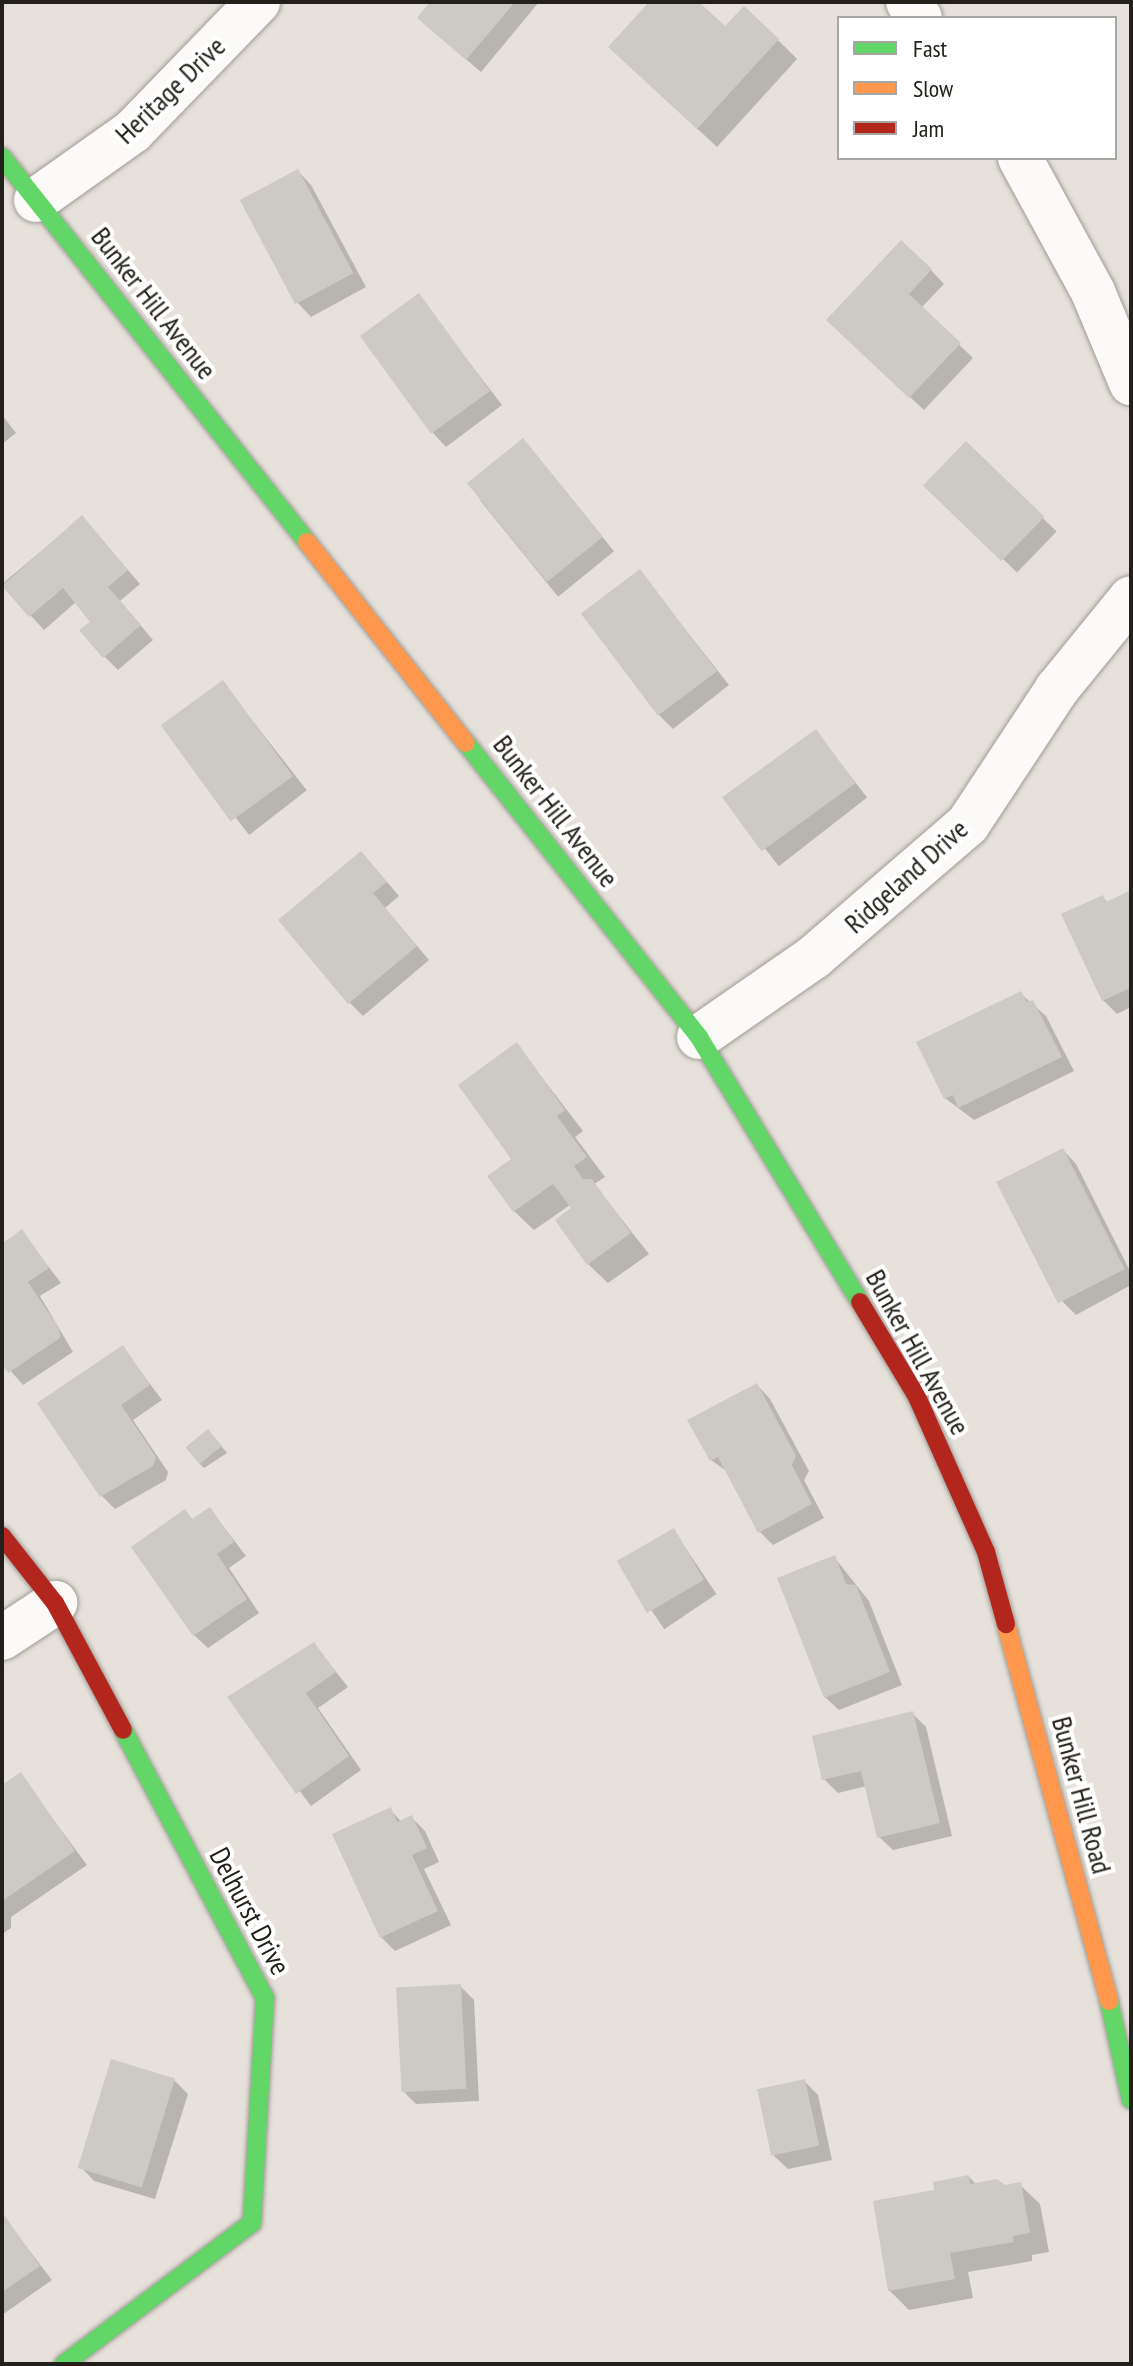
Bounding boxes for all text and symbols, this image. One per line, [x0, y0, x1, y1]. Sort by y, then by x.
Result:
legend [837, 16, 1117, 160]
street label: Heritage Drive [108, 29, 232, 151]
text: Fast [913, 33, 947, 64]
text: Slow [913, 73, 953, 104]
text: Jam [913, 113, 944, 144]
street label: Bunker Hill Avenue [84, 220, 224, 386]
street label: Bunker Hill Avenue [486, 728, 626, 894]
street label: Ridgeland Drive [837, 812, 975, 940]
street label: Bunker Hill Avenue [859, 1263, 977, 1441]
street label: Bunker Hill Road [1045, 1713, 1119, 1877]
street label: Delhurst Drive [203, 1842, 297, 1980]

